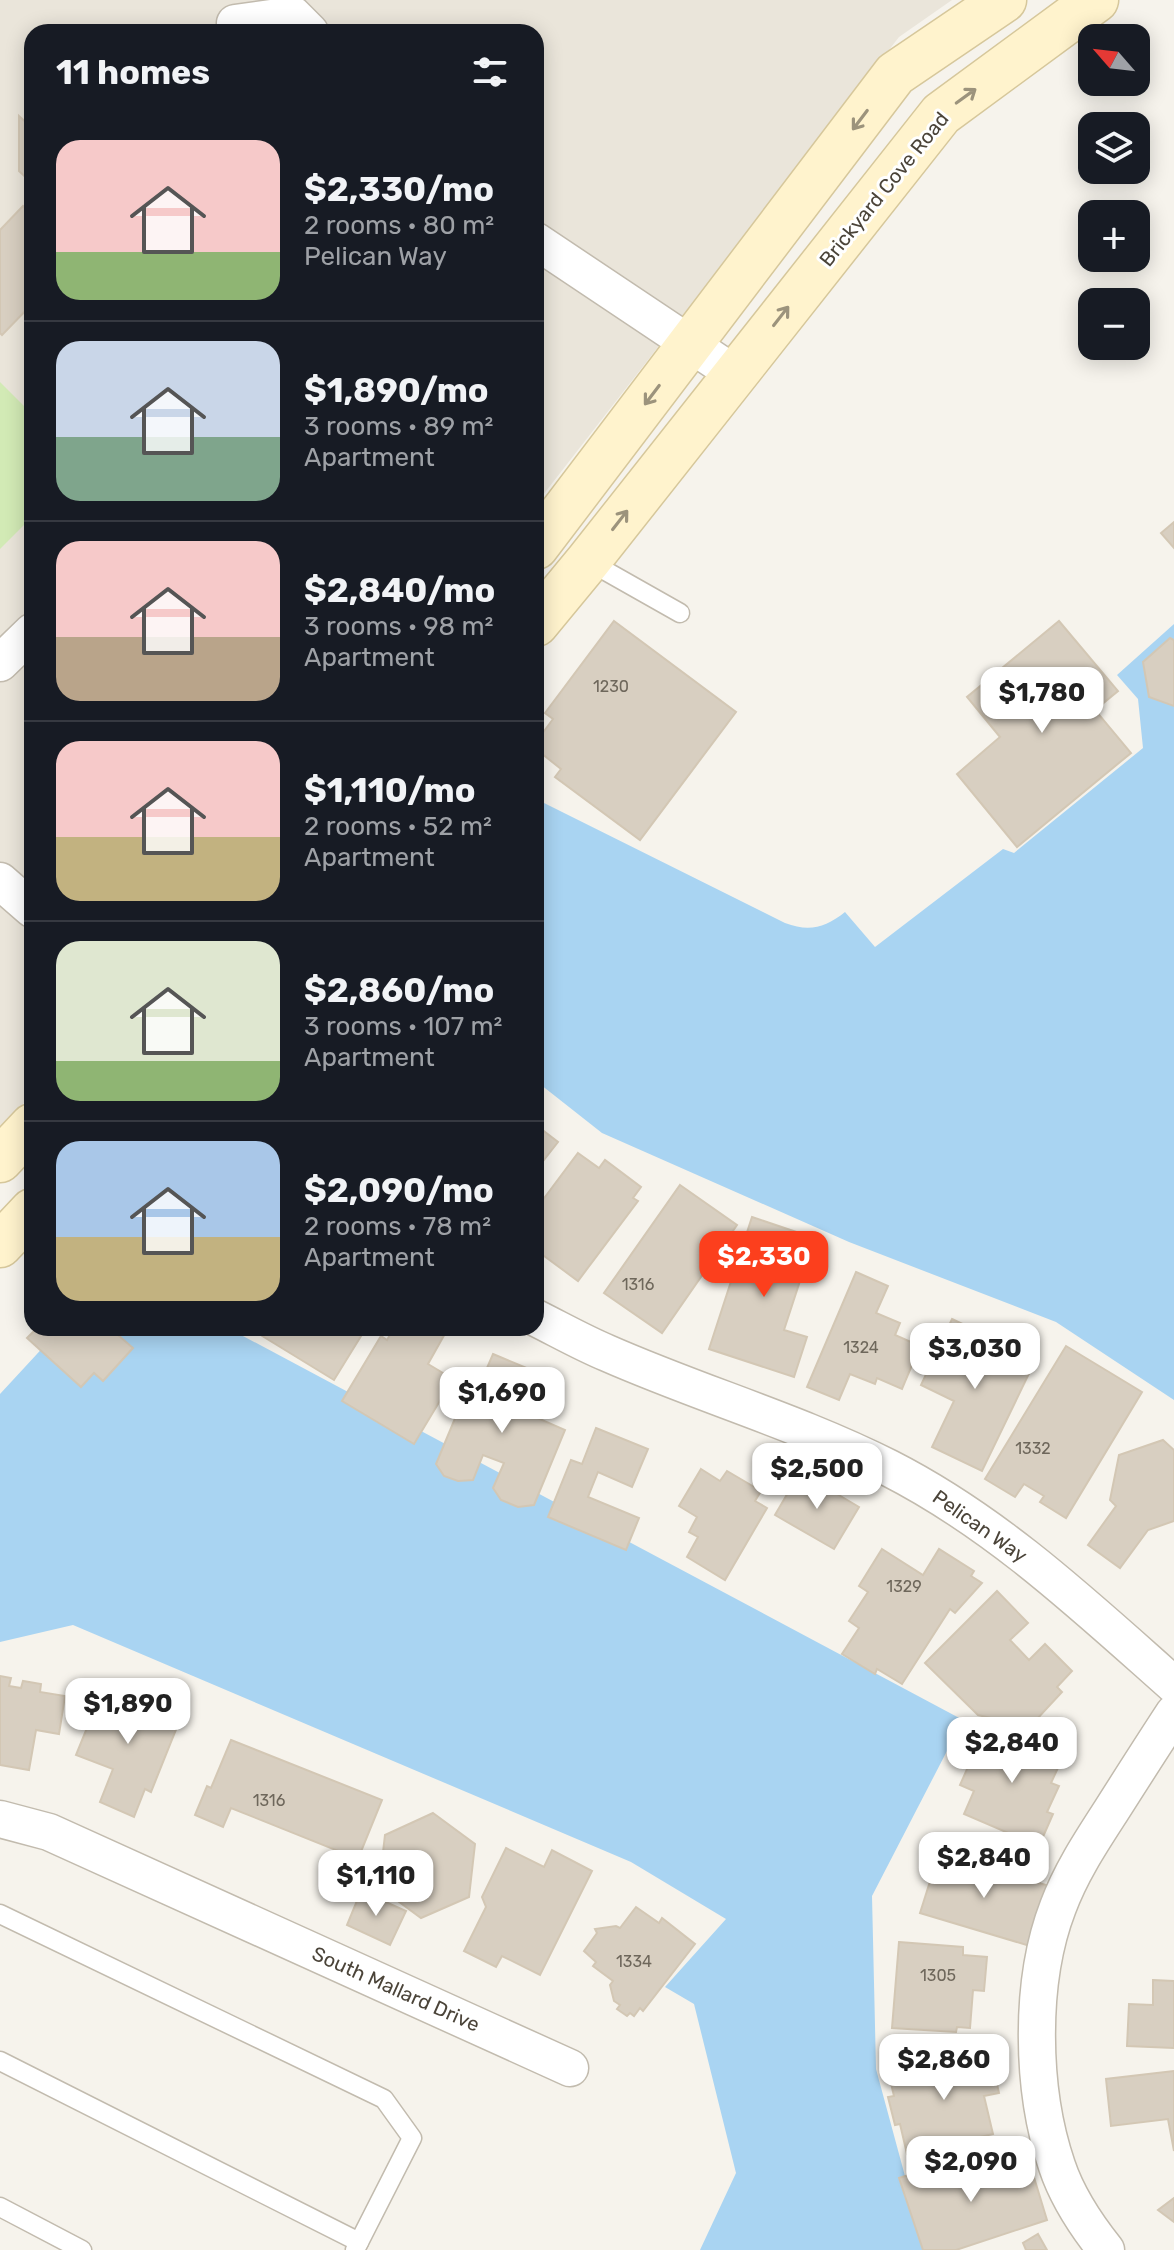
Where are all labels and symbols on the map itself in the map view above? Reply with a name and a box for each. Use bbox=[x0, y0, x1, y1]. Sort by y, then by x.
north arrow bbox=[1078, 24, 1150, 96]
one-way arrow bbox=[955, 88, 976, 105]
street label: Brickyard Cove Road bbox=[814, 107, 954, 271]
one-way arrow bbox=[851, 109, 868, 131]
one-way arrow bbox=[773, 306, 790, 327]
one-way arrow bbox=[644, 384, 661, 405]
one-way arrow bbox=[612, 510, 629, 531]
pin: $1,780 bbox=[977, 667, 1107, 735]
house number: 1230 bbox=[593, 677, 629, 696]
pin: $2,330 bbox=[699, 1231, 829, 1299]
house number: 1316 bbox=[622, 1275, 655, 1294]
pin: $3,030 bbox=[910, 1323, 1040, 1391]
house number: 1324 bbox=[843, 1338, 879, 1357]
pin: $1,690 bbox=[437, 1367, 567, 1435]
house number: 1332 bbox=[1015, 1439, 1051, 1458]
pin: $2,500 bbox=[752, 1443, 882, 1511]
street label: Pelican Way bbox=[928, 1485, 1032, 1567]
house number: 1329 bbox=[886, 1577, 922, 1596]
pin: $1,890 bbox=[63, 1678, 193, 1746]
pin: $2,840 bbox=[947, 1717, 1077, 1785]
house number: 1316 bbox=[253, 1791, 286, 1810]
pin: $2,840 bbox=[919, 1832, 1049, 1900]
pin: $1,110 bbox=[311, 1850, 441, 1918]
street label: South Mallard Drive bbox=[309, 1941, 483, 2037]
house number: 1334 bbox=[616, 1952, 652, 1971]
house number: 1305 bbox=[920, 1966, 956, 1985]
pin: $2,860 bbox=[879, 2034, 1009, 2102]
pin: $2,090 bbox=[906, 2136, 1036, 2204]

